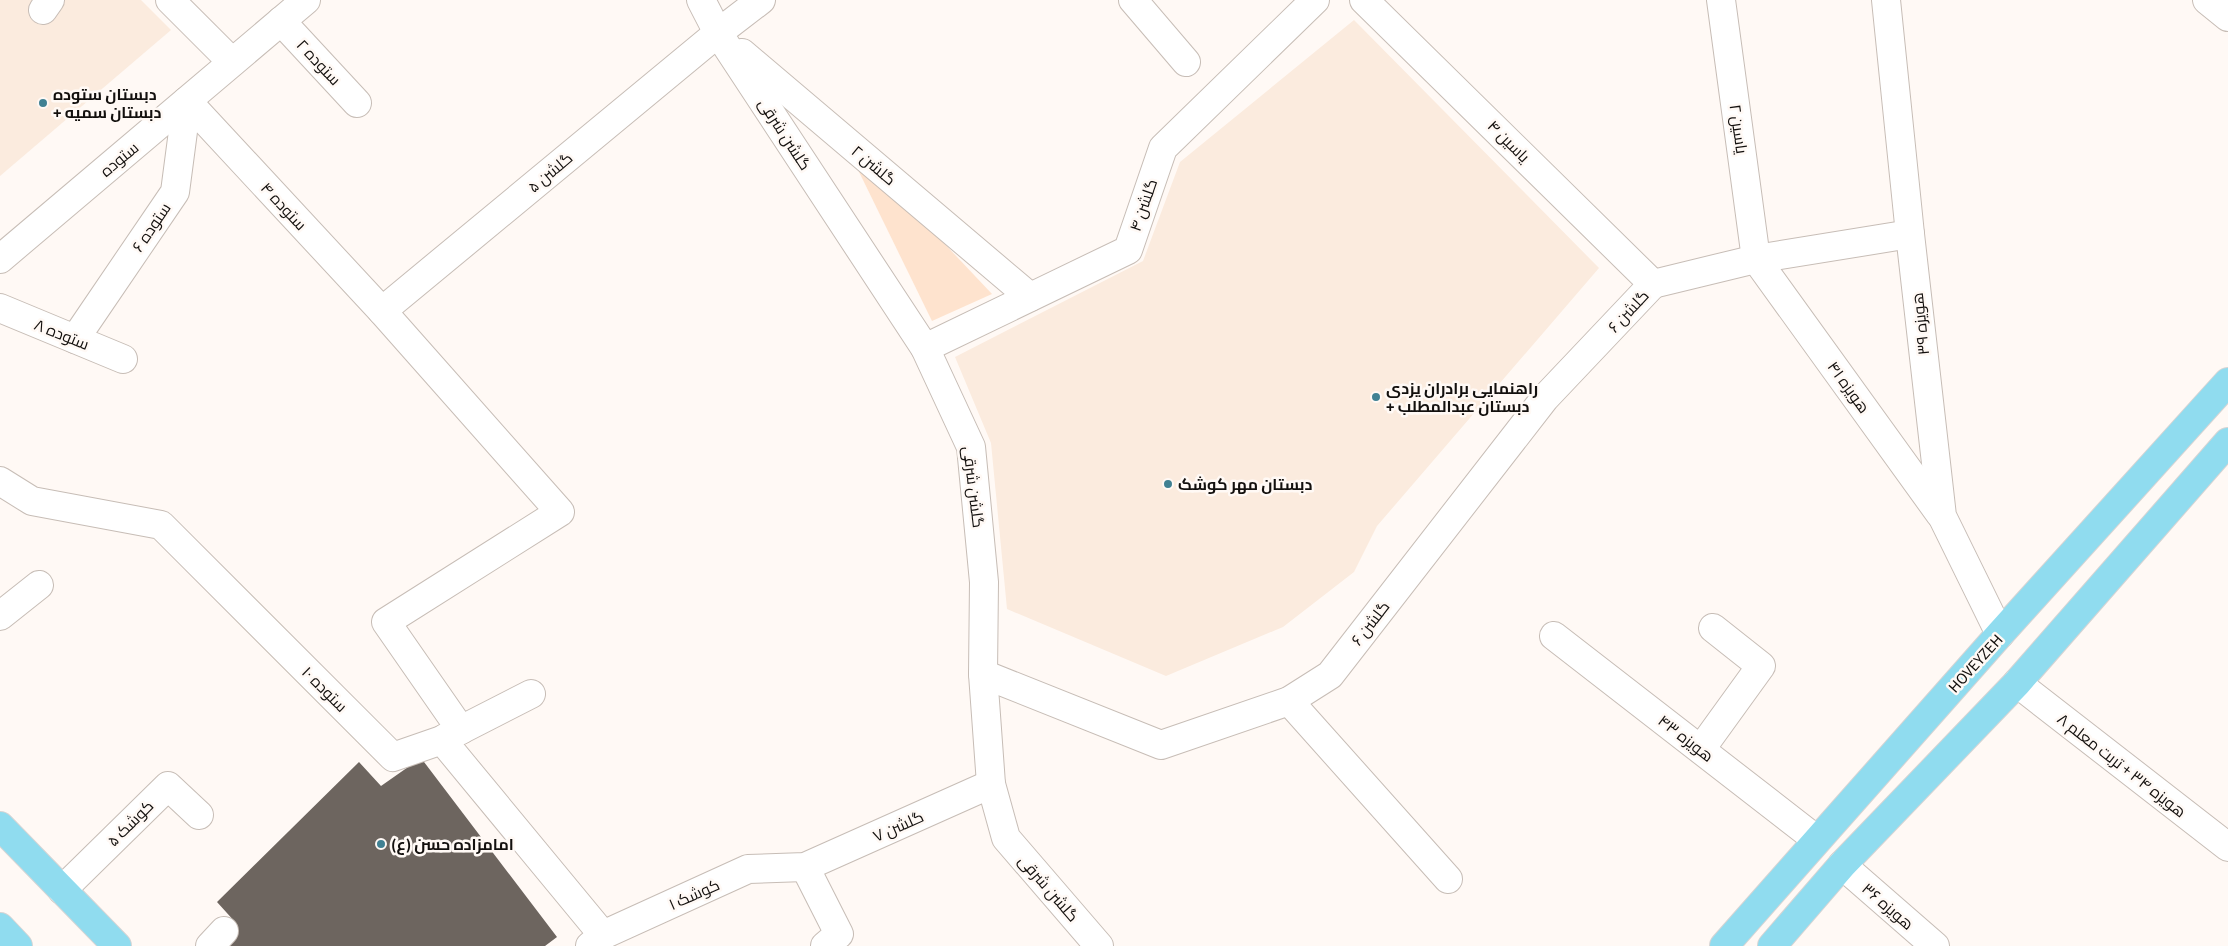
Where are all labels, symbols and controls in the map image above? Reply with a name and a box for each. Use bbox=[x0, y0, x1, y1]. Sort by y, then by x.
street label: ستوده ۲ bbox=[291, 35, 345, 91]
place label: دبستان ستوده + دبستان سمیه bbox=[53, 84, 161, 124]
street label: گلشن شرقی bbox=[753, 94, 816, 175]
marker: دبستان ستوده + دبستان سمیه bbox=[37, 97, 49, 109]
street label: یاسین ۲ bbox=[1724, 103, 1752, 156]
street label: یاسین ۴ bbox=[1482, 116, 1535, 168]
street label: ستوده bbox=[96, 137, 144, 182]
street label: گلشن ۲ bbox=[846, 141, 900, 191]
street label: گلشن ۵ bbox=[524, 148, 578, 198]
street label: گلشن ۴ bbox=[1125, 176, 1163, 235]
street label: ستوده ۴ bbox=[255, 178, 311, 235]
street label: ستوده ۶ bbox=[127, 199, 176, 257]
street label: گلشن ۶ bbox=[1603, 285, 1654, 338]
street label: هویزه ۳۹ bbox=[1907, 292, 1935, 356]
street label: ستوده ۸ bbox=[31, 314, 92, 356]
street label: هویزه ۴۱ bbox=[1822, 357, 1874, 418]
place label: راهنمایی برادران یزدی + دبستان عبدالمطلب bbox=[1386, 378, 1538, 418]
marker: راهنمایی برادران یزدی + دبستان عبدالمطلب bbox=[1370, 391, 1382, 403]
street label: گلشن شرقی bbox=[957, 445, 989, 529]
place label: دبستان مهر کوشک bbox=[1178, 474, 1313, 496]
marker: دبستان مهر کوشک bbox=[1162, 478, 1174, 490]
street label: گلشن ۶ bbox=[1346, 597, 1395, 651]
street label: HOVEYZEH bbox=[1943, 629, 2008, 698]
street label: ستوده ۱۰ bbox=[297, 662, 352, 717]
street label: هویزه ۳۴ + تربت معلم ۸ bbox=[2052, 708, 2190, 823]
street label: هویزه ۴۳ bbox=[1653, 710, 1718, 767]
street label: کوشک ۵ bbox=[103, 796, 159, 852]
street label: گلشن ۷ bbox=[869, 806, 927, 848]
place label: امامزاده حسن (ع) bbox=[391, 834, 514, 856]
marker: امامزاده حسن (ع) bbox=[375, 838, 387, 850]
street label: گلشن شرقی bbox=[1013, 850, 1083, 927]
street label: کوشک ۱ bbox=[665, 874, 723, 916]
street label: هویزه ۳۶ bbox=[1857, 878, 1918, 935]

